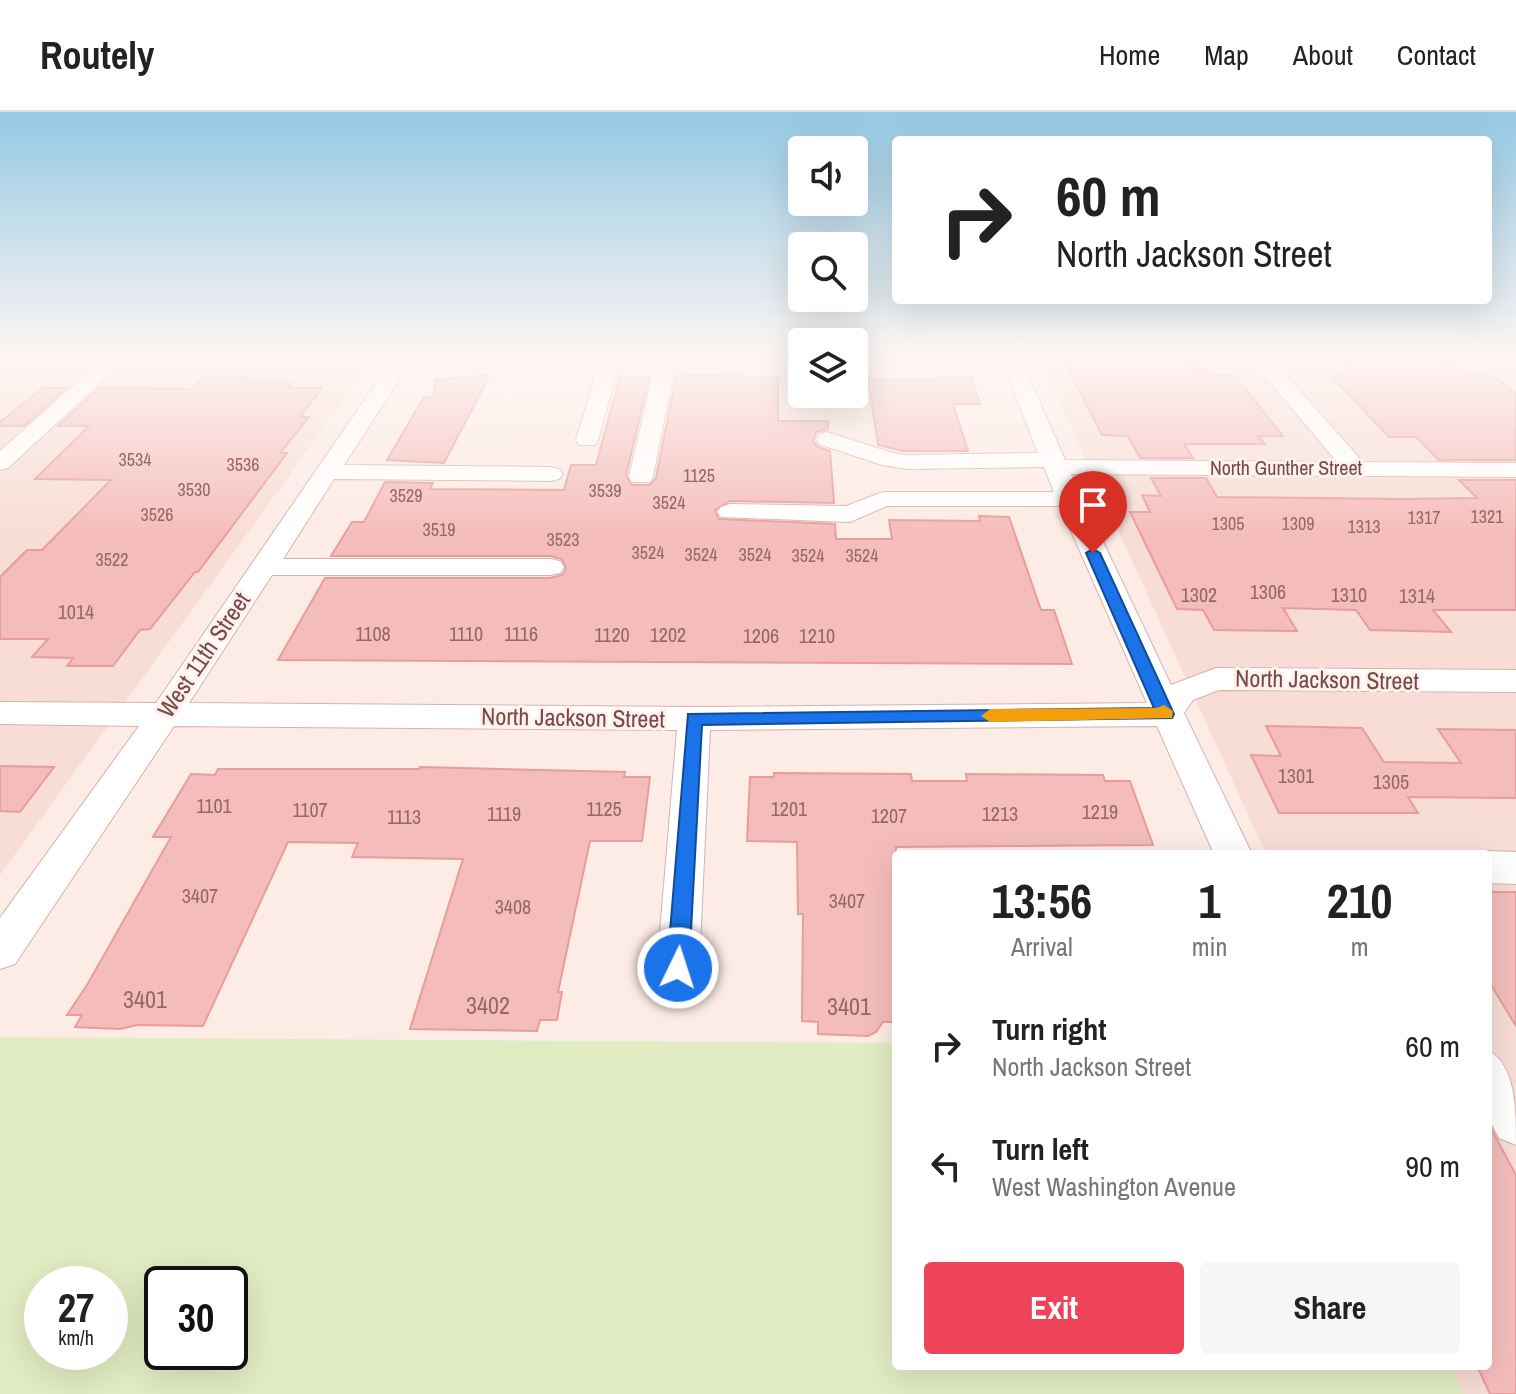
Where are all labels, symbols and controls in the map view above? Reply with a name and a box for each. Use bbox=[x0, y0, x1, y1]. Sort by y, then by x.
text: Routely bbox=[40, 30, 154, 81]
text: Home bbox=[1099, 36, 1160, 74]
text: Map bbox=[1204, 36, 1249, 74]
text: About bbox=[1293, 36, 1353, 74]
text: Contact bbox=[1397, 36, 1476, 74]
map controls bbox=[788, 136, 868, 408]
button: sound bbox=[788, 136, 868, 216]
text: 60 m bbox=[1056, 158, 1161, 233]
icon: right bbox=[924, 168, 1028, 272]
text: North Jackson Street bbox=[1056, 230, 1332, 278]
button: search bbox=[788, 232, 868, 312]
button: layers bbox=[788, 328, 868, 408]
house number: 3534 bbox=[119, 447, 151, 472]
house number: 3536 bbox=[227, 452, 259, 477]
street label: North Gunther Street bbox=[1210, 454, 1363, 481]
house number: 1125 bbox=[683, 463, 715, 488]
pin bbox=[1059, 471, 1127, 553]
house number: 3530 bbox=[178, 477, 210, 502]
house number: 3539 bbox=[589, 478, 621, 503]
house number: 3529 bbox=[390, 483, 422, 508]
icon: arrive bbox=[1071, 483, 1115, 527]
house number: 3524 bbox=[653, 490, 685, 515]
house number: 3526 bbox=[141, 502, 173, 527]
house number: 1321 bbox=[1471, 504, 1504, 529]
house number: 1317 bbox=[1408, 505, 1440, 530]
house number: 1305 bbox=[1212, 511, 1244, 536]
house number: 1309 bbox=[1282, 511, 1314, 536]
house number: 1313 bbox=[1348, 514, 1380, 539]
house number: 3519 bbox=[423, 517, 455, 542]
house number: 3523 bbox=[547, 527, 579, 552]
house number: 3524 bbox=[632, 540, 664, 565]
house number: 3524 bbox=[685, 542, 717, 567]
house number: 3524 bbox=[739, 542, 771, 567]
house number: 3524 bbox=[792, 543, 824, 568]
house number: 3524 bbox=[846, 543, 878, 568]
house number: 3522 bbox=[96, 547, 128, 572]
house number: 1306 bbox=[1250, 578, 1286, 605]
house number: 1302 bbox=[1181, 581, 1217, 608]
house number: 1310 bbox=[1331, 581, 1367, 608]
house number: 1314 bbox=[1399, 582, 1435, 609]
street label: West 11th Street bbox=[149, 585, 257, 723]
house number: 1014 bbox=[58, 598, 94, 625]
house number: 1108 bbox=[355, 620, 391, 647]
house number: 1110 bbox=[449, 620, 483, 647]
house number: 1116 bbox=[504, 620, 538, 647]
house number: 1120 bbox=[594, 621, 630, 648]
house number: 1202 bbox=[650, 621, 686, 648]
house number: 1206 bbox=[743, 622, 779, 649]
house number: 1210 bbox=[799, 622, 835, 649]
street label: North Jackson Street bbox=[1235, 661, 1420, 697]
street label: North Jackson Street bbox=[481, 699, 666, 735]
house number: 1301 bbox=[1278, 762, 1314, 789]
house number: 1305 bbox=[1373, 768, 1409, 795]
house number: 1101 bbox=[196, 792, 232, 819]
house number: 1125 bbox=[586, 795, 622, 822]
house number: 1201 bbox=[771, 795, 807, 822]
house number: 1107 bbox=[292, 796, 328, 823]
house number: 1219 bbox=[1082, 798, 1118, 825]
house number: 1119 bbox=[487, 800, 521, 827]
house number: 1213 bbox=[982, 800, 1018, 827]
house number: 1207 bbox=[871, 802, 907, 829]
house number: 1113 bbox=[387, 803, 421, 830]
text: 13:56 bbox=[992, 868, 1092, 933]
text: 1 bbox=[1199, 868, 1220, 933]
text: 210 bbox=[1327, 868, 1392, 933]
house number: 3407 bbox=[182, 882, 218, 909]
house number: 3407 bbox=[829, 887, 865, 914]
house number: 3408 bbox=[495, 893, 531, 920]
position arrow bbox=[636, 926, 720, 1010]
text: Arrival bbox=[1011, 929, 1073, 964]
text: min bbox=[1192, 929, 1227, 964]
text: m bbox=[1351, 929, 1369, 964]
house number: 3401 bbox=[123, 983, 167, 1015]
house number: 3402 bbox=[466, 989, 510, 1021]
house number: 3401 bbox=[827, 990, 871, 1022]
text: Turn right bbox=[992, 1009, 1106, 1049]
icon: right bbox=[924, 1024, 968, 1068]
text: 60 m bbox=[1405, 1026, 1460, 1066]
text: North Jackson Street bbox=[992, 1049, 1191, 1084]
text: Turn left bbox=[992, 1129, 1089, 1169]
icon: left bbox=[924, 1144, 968, 1188]
text: 90 m bbox=[1405, 1146, 1460, 1186]
text: West Washington Avenue bbox=[992, 1169, 1236, 1204]
button: Exit bbox=[924, 1262, 1184, 1354]
button: Share bbox=[1200, 1262, 1460, 1354]
speed limit sign: 30 bbox=[144, 1266, 248, 1370]
text: 27 bbox=[58, 1281, 94, 1334]
text: km/h bbox=[58, 1324, 94, 1351]

